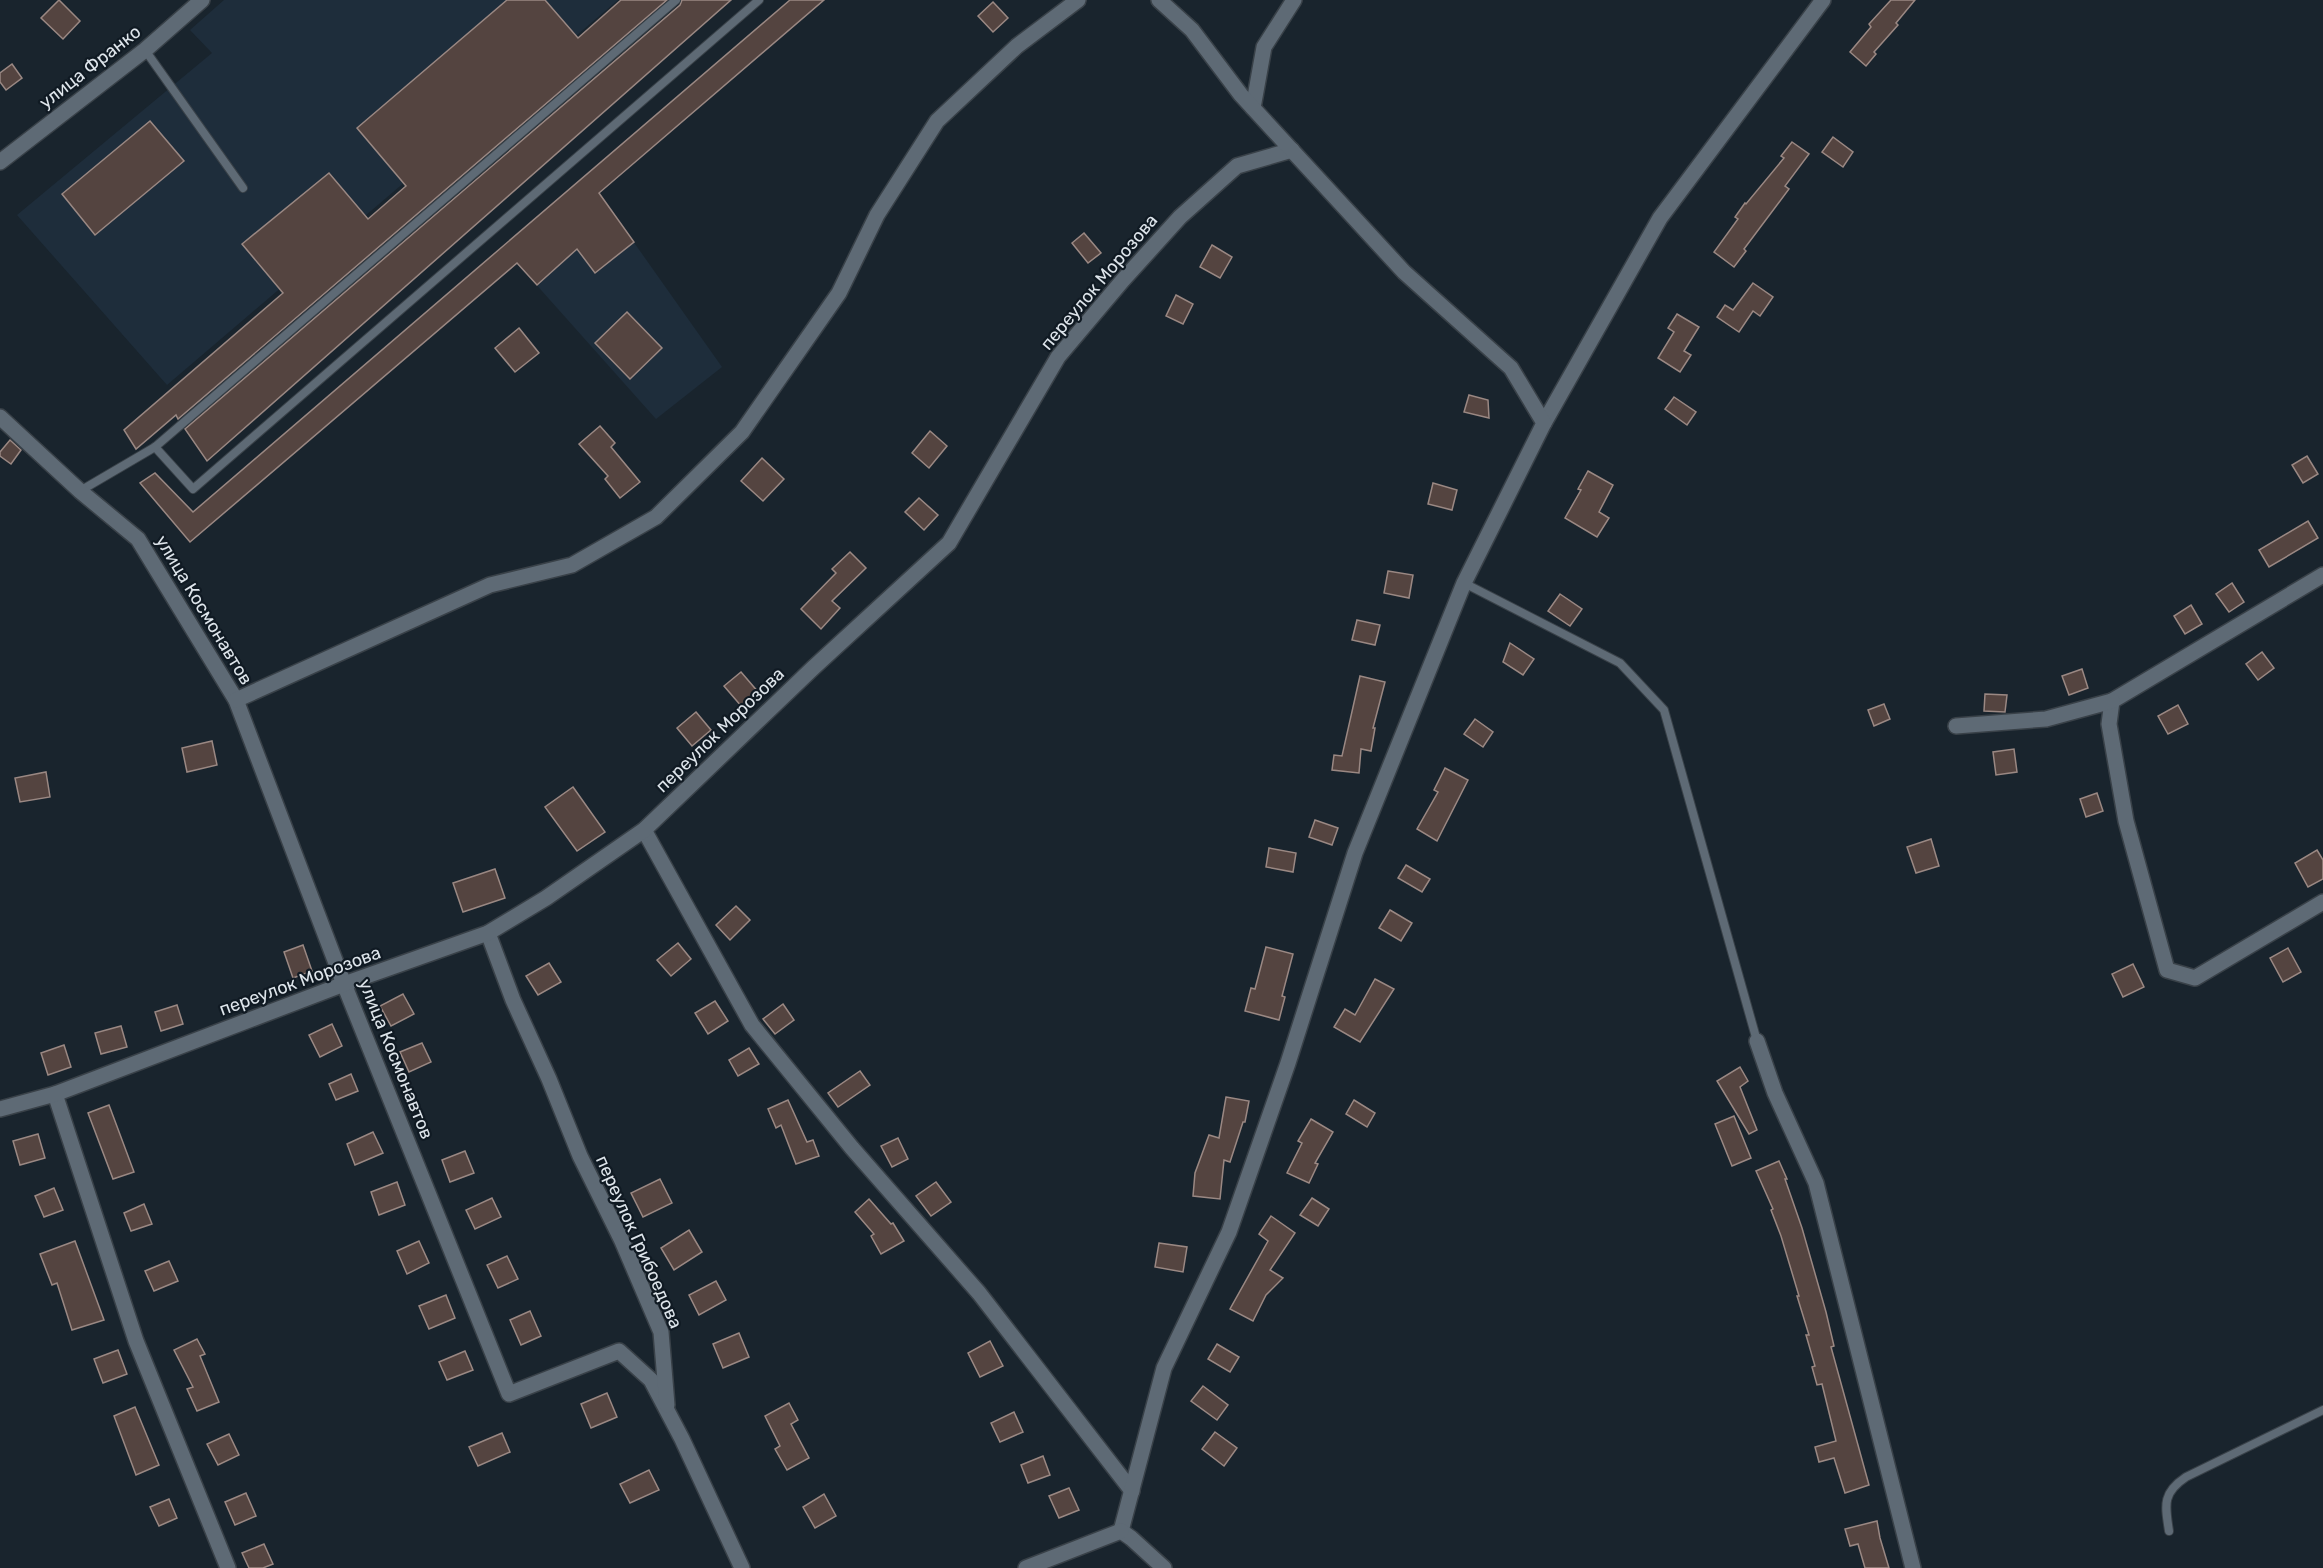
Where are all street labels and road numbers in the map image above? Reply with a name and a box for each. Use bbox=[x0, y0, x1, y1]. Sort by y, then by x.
street label: улица Франко bbox=[35, 21, 145, 113]
street label: переулок Морозова bbox=[1036, 210, 1162, 354]
street label: улица Космонавтов bbox=[151, 531, 257, 689]
street label: переулок Морозова bbox=[651, 663, 789, 797]
street label: переулок Морозова bbox=[216, 941, 384, 1021]
street label: улица Космонавтов bbox=[354, 976, 438, 1142]
street label: переулок Грибоедова bbox=[591, 1152, 687, 1332]

